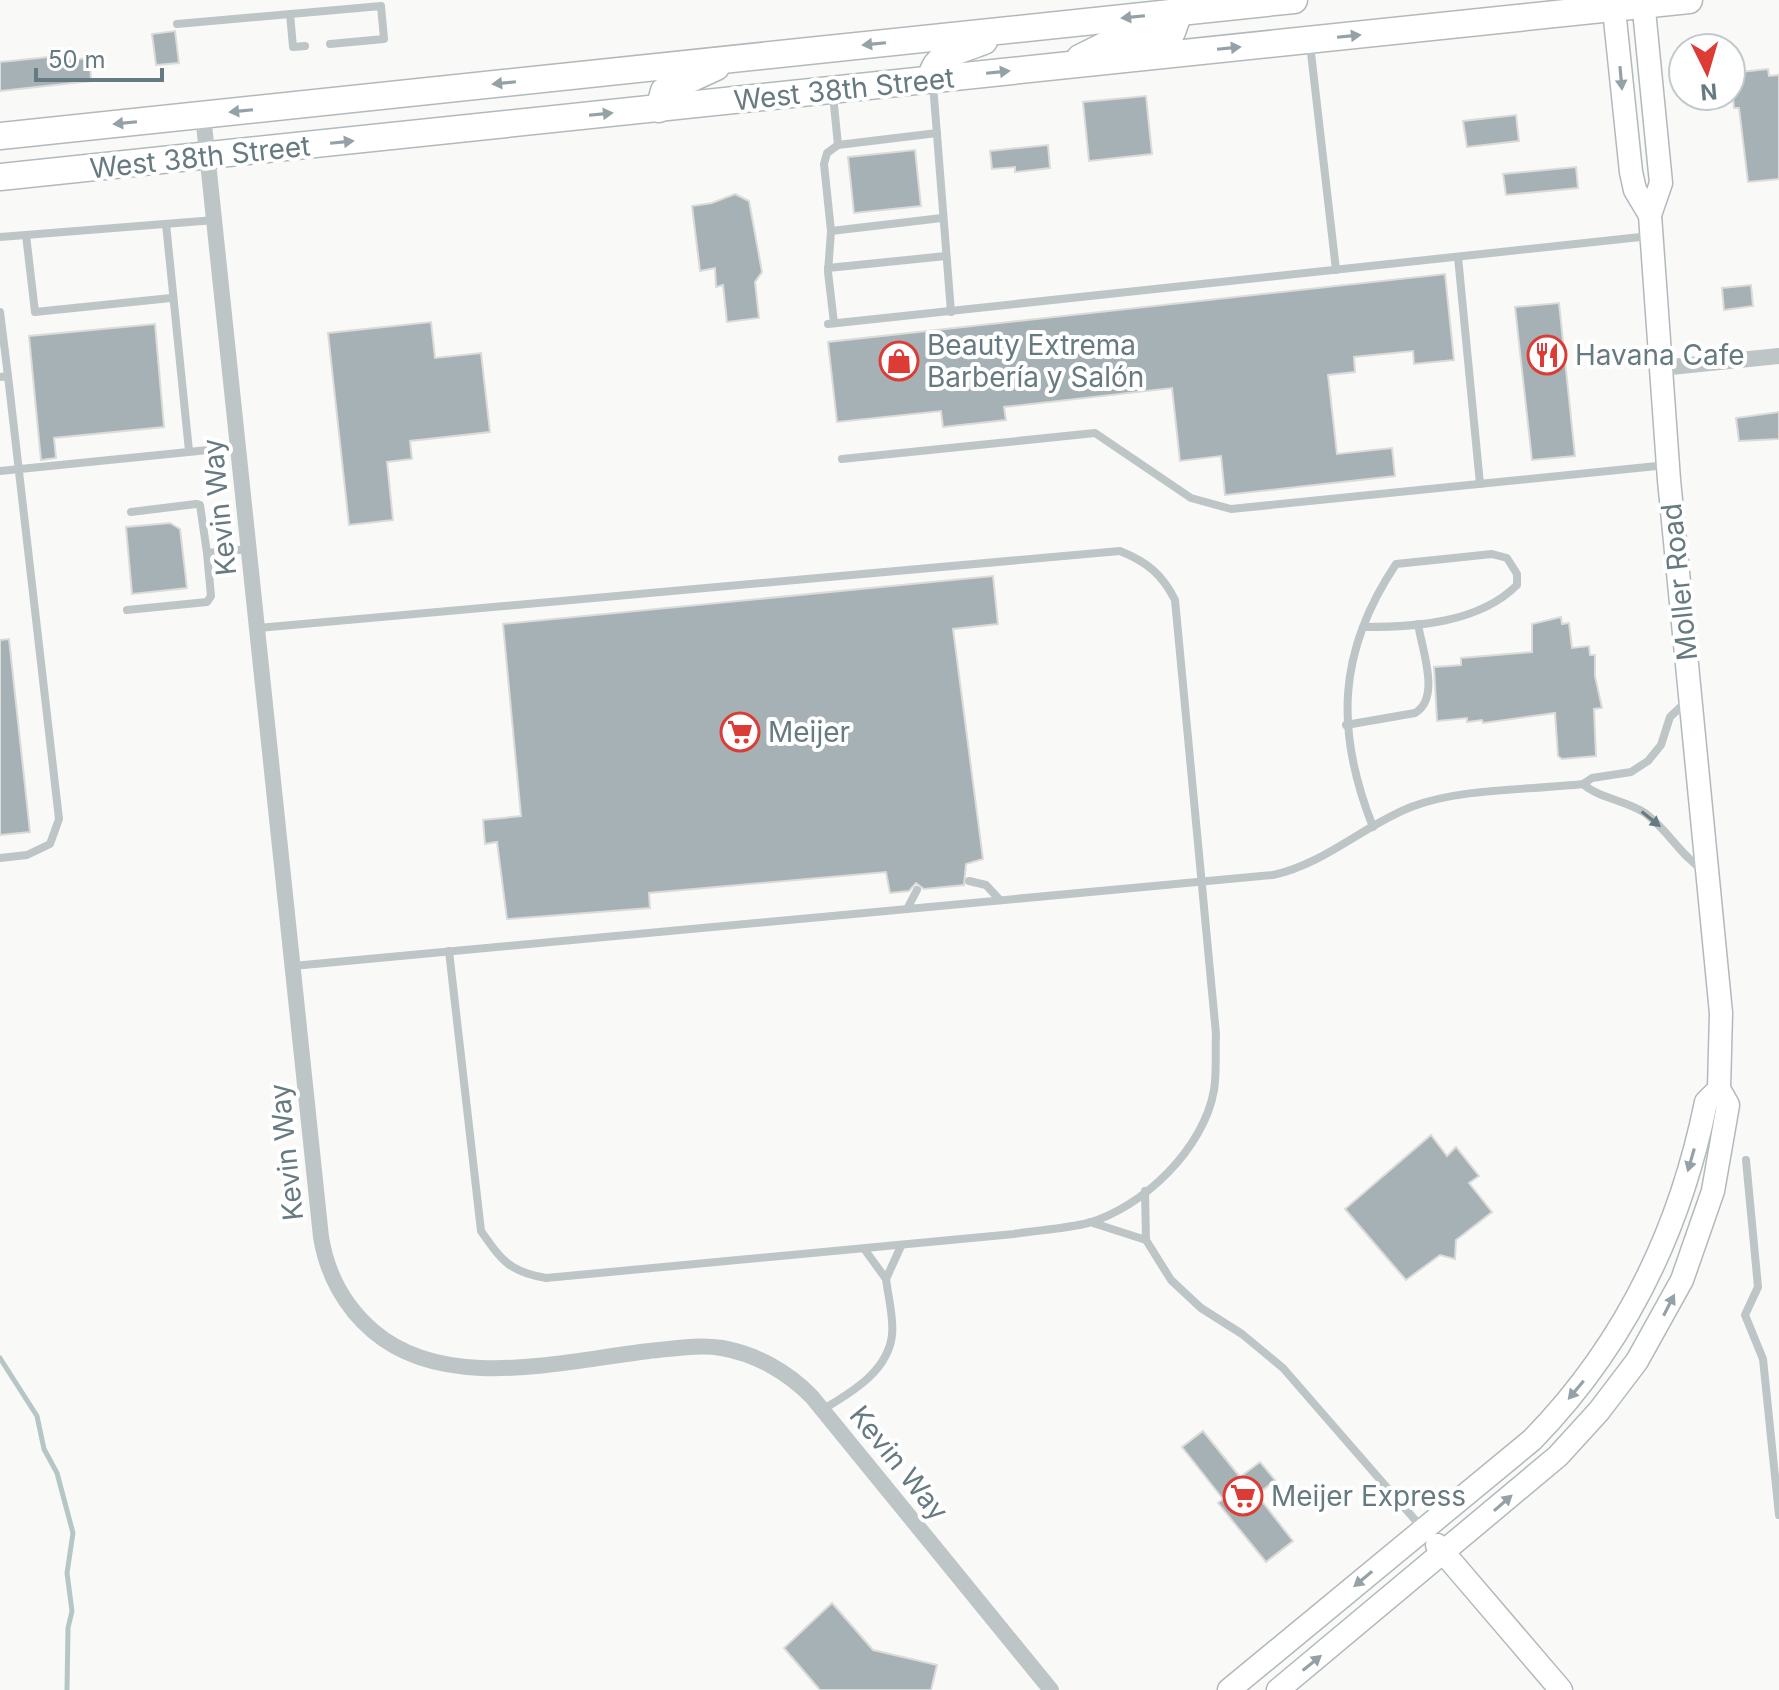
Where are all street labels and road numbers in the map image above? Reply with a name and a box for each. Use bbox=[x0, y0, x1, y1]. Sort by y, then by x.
street label: West 38th Street bbox=[732, 61, 956, 117]
street label: West 38th Street bbox=[88, 129, 312, 185]
street label: Kevin Way bbox=[195, 437, 243, 577]
street label: Moller Road bbox=[1654, 502, 1704, 662]
street label: Kevin Way bbox=[262, 1082, 310, 1222]
street label: Kevin Way bbox=[842, 1399, 956, 1527]

